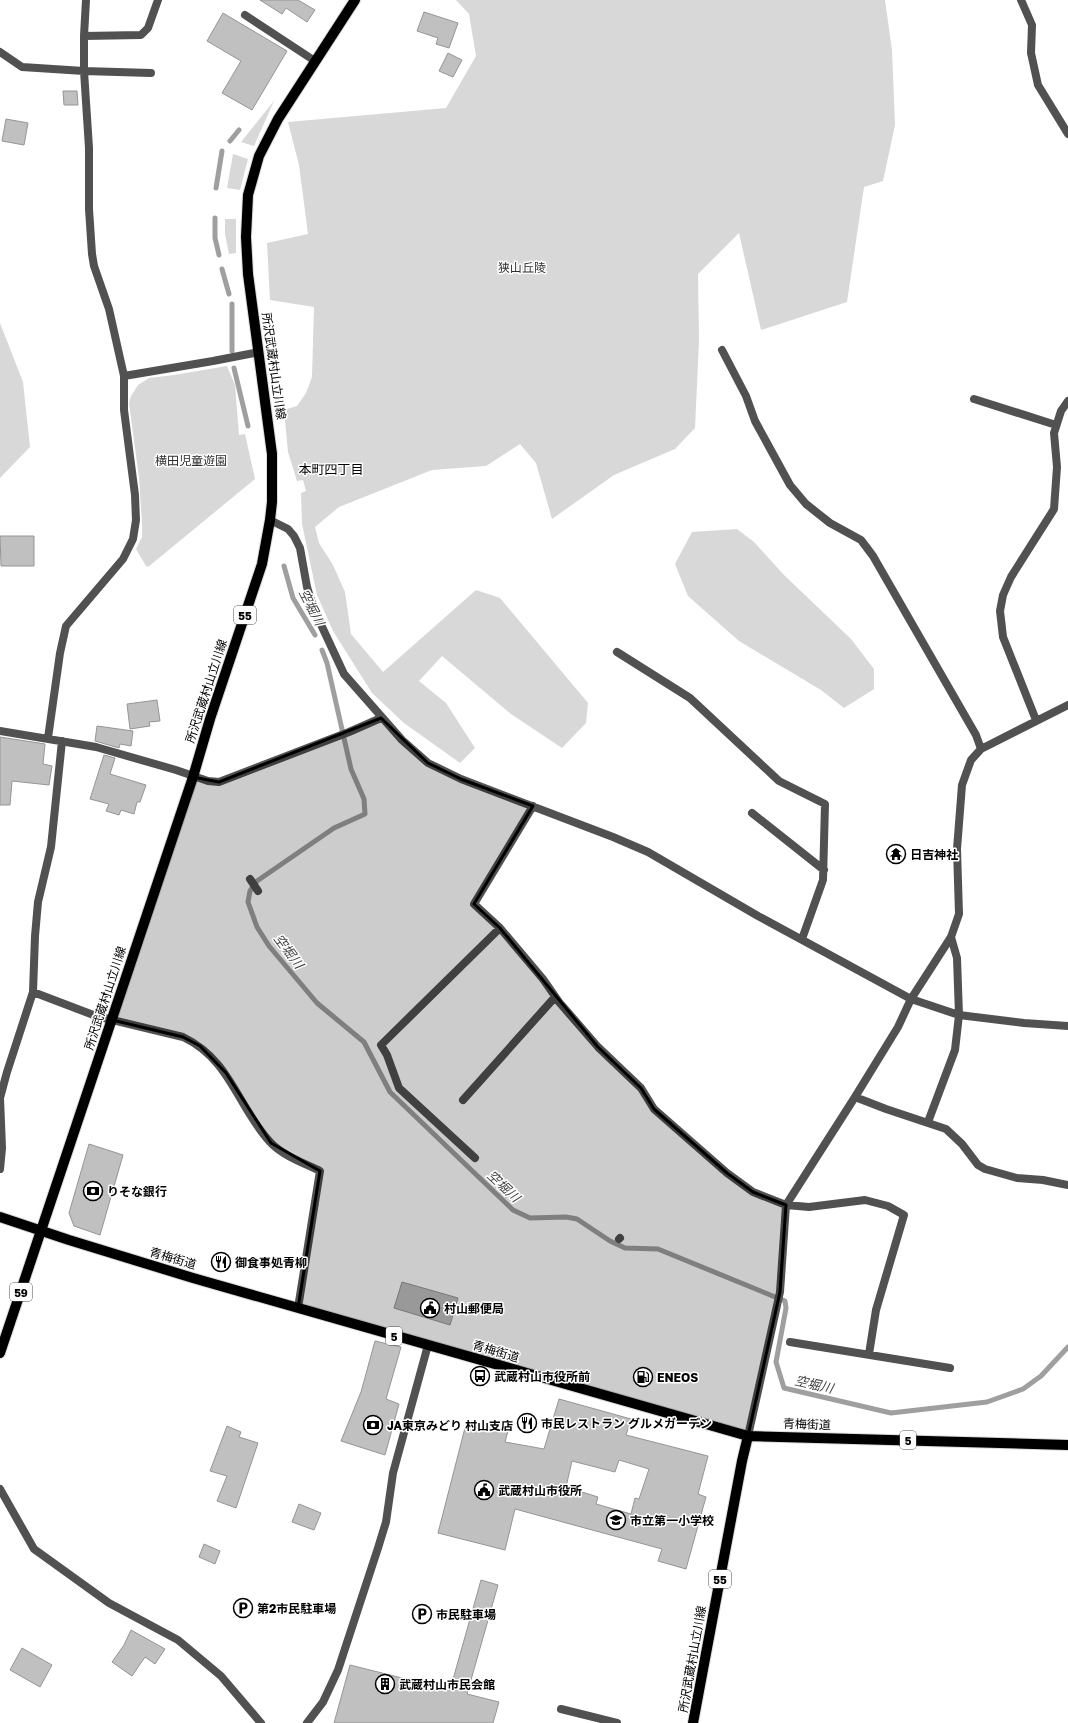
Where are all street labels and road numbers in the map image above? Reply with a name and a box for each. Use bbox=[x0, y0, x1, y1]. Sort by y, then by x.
street label: 所沢武蔵村山立川線 bbox=[259, 311, 289, 421]
road number: 55 bbox=[234, 606, 256, 624]
street label: 所沢武蔵村山立川線 bbox=[182, 637, 230, 745]
street label: 所沢武蔵村山立川線 bbox=[81, 944, 129, 1052]
street label: 青梅街道 bbox=[148, 1244, 198, 1272]
road number: 59 bbox=[10, 1283, 32, 1301]
road number: 5 bbox=[386, 1327, 402, 1345]
street label: 青梅街道 bbox=[471, 1337, 521, 1365]
street label: 青梅街道 bbox=[783, 1416, 831, 1432]
road number: 5 bbox=[900, 1431, 916, 1449]
road number: 55 bbox=[709, 1570, 731, 1588]
street label: 所沢武蔵村山立川線 bbox=[675, 1605, 709, 1713]

